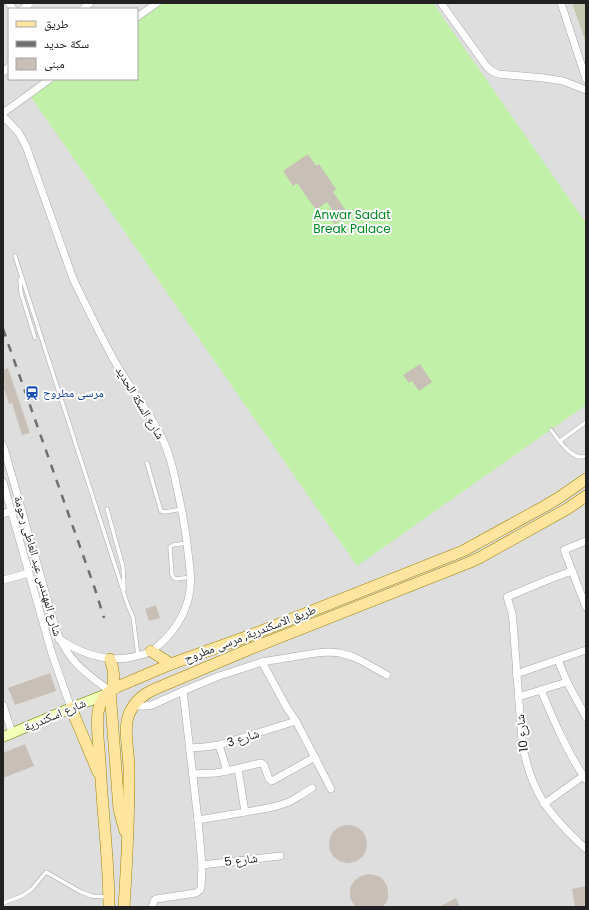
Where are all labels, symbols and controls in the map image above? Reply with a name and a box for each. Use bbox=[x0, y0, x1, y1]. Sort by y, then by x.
legend bbox=[8, 8, 138, 80]
text: طريق bbox=[44, 15, 69, 32]
text: سكة حديد bbox=[44, 35, 89, 52]
text: مبنى bbox=[44, 55, 65, 72]
park label: Anwar Sadat Break Palace bbox=[313, 206, 391, 237]
street label: شارع السكة الحديد bbox=[112, 363, 169, 443]
place label: مرسى مطروح bbox=[43, 384, 104, 401]
station icon: مرسى مطروح bbox=[24, 385, 40, 401]
street label: شارع المهندس عبد العاطى رحومة bbox=[10, 494, 67, 638]
street label: طريق الاسكندرية, مرسى مطروح bbox=[181, 600, 318, 667]
street label: شارع اسكندرية bbox=[21, 694, 88, 735]
street label: شارع 10 bbox=[511, 713, 532, 753]
street label: شارع 3 bbox=[224, 724, 261, 751]
street label: شارع 5 bbox=[223, 849, 259, 870]

